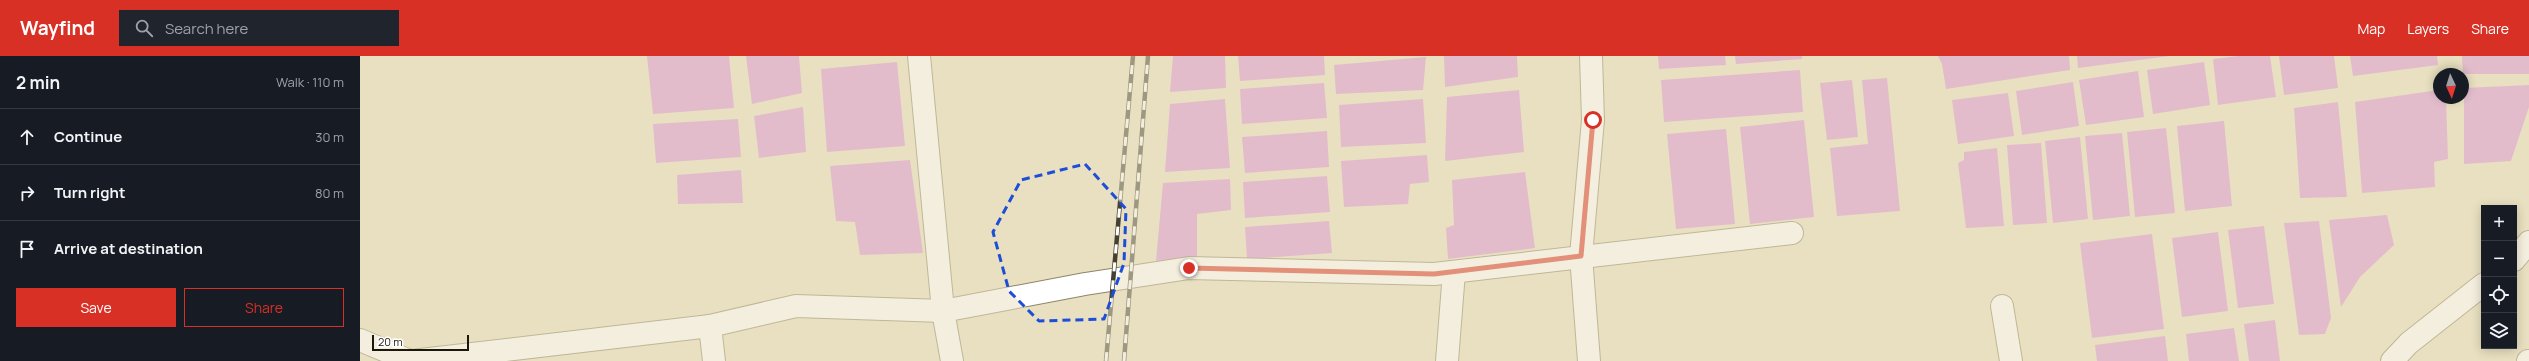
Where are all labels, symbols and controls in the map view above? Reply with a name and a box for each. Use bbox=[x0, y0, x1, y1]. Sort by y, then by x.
search box bbox=[119, 10, 399, 46]
text: Wayfind bbox=[20, 15, 95, 41]
icon: search bbox=[133, 17, 155, 39]
text: Search here bbox=[165, 18, 248, 39]
text: Map bbox=[2357, 19, 2385, 38]
text: Layers bbox=[2407, 19, 2449, 38]
text: Share bbox=[2471, 19, 2509, 38]
north arrow bbox=[2433, 68, 2469, 104]
text: 2 min bbox=[16, 71, 60, 94]
text: Walk · 110 m bbox=[276, 73, 344, 91]
route start bbox=[1584, 111, 1602, 129]
icon: ahead bbox=[16, 126, 38, 148]
text: Continue bbox=[54, 126, 122, 147]
text: 30 m bbox=[315, 128, 344, 146]
icon: right bbox=[16, 182, 38, 204]
text: Turn right bbox=[54, 182, 125, 203]
text: 80 m bbox=[315, 184, 344, 202]
map controls bbox=[2481, 205, 2517, 349]
button: + bbox=[2481, 205, 2517, 241]
icon: arrive bbox=[16, 238, 38, 260]
text: Arrive at destination bbox=[54, 238, 203, 259]
button: − bbox=[2481, 241, 2517, 277]
route end bbox=[1180, 259, 1198, 277]
button: locate bbox=[2481, 277, 2517, 313]
button: Save bbox=[16, 288, 176, 327]
button: Share bbox=[184, 288, 344, 327]
button: layers bbox=[2481, 313, 2517, 349]
scale bar bbox=[372, 333, 469, 352]
text: 20 m bbox=[378, 334, 403, 349]

